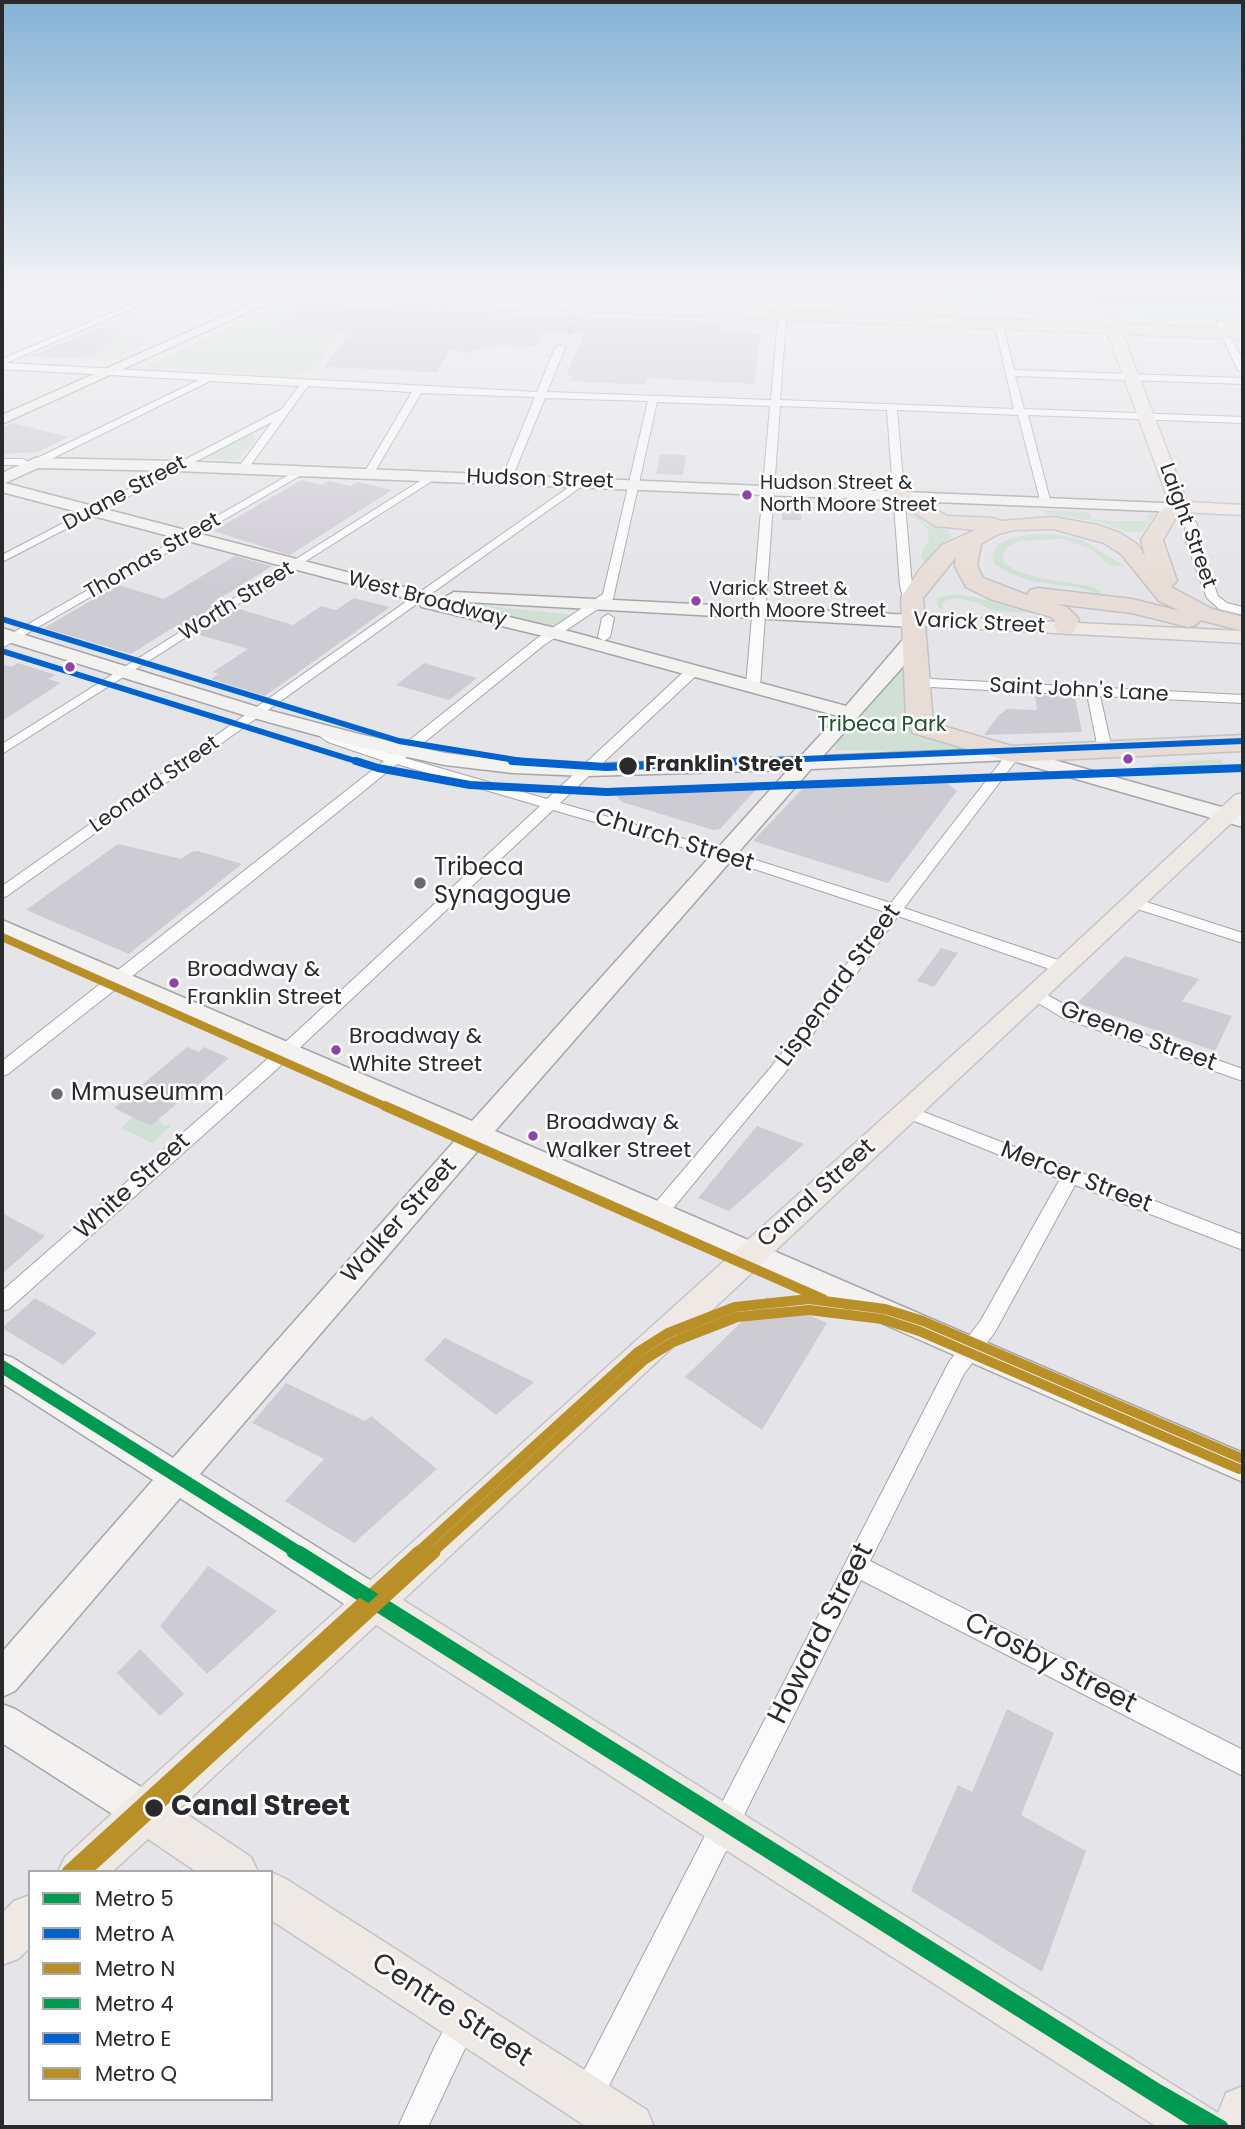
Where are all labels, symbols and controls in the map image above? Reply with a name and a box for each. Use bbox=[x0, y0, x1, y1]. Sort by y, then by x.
street label: Duane Street bbox=[59, 451, 191, 537]
street label: Laight Street bbox=[1153, 460, 1221, 592]
street label: Hudson Street bbox=[466, 465, 614, 495]
place label: Hudson Street & North Moore Street bbox=[760, 473, 937, 517]
marker: Hudson Street & North Moore Street bbox=[740, 488, 754, 502]
street label: Thomas Street bbox=[81, 508, 225, 606]
street label: Worth Street bbox=[175, 557, 299, 647]
street label: West Broadway bbox=[345, 567, 509, 633]
place label: Varick Street & North Moore Street bbox=[709, 579, 886, 623]
marker: Varick Street & North Moore Street bbox=[689, 594, 703, 608]
street label: Varick Street bbox=[912, 608, 1046, 640]
unlabelled marker bbox=[63, 660, 77, 674]
street label: Saint John's Lane bbox=[989, 674, 1169, 708]
park label: Tribeca Park bbox=[817, 713, 947, 739]
street label: Leonard Street bbox=[85, 731, 225, 839]
unlabelled marker bbox=[1121, 752, 1135, 766]
place label: Franklin Street bbox=[645, 753, 803, 779]
marker: Franklin Street bbox=[617, 755, 639, 777]
street label: Church Street bbox=[591, 803, 757, 879]
place label: Tribeca Synagogue bbox=[434, 855, 571, 911]
marker: Tribeca Synagogue bbox=[412, 875, 428, 891]
street label: Lispenard Street bbox=[771, 899, 907, 1073]
place label: Broadway & Franklin Street bbox=[187, 957, 342, 1009]
marker: Broadway & Franklin Street bbox=[167, 976, 181, 990]
street label: Greene Street bbox=[1056, 995, 1220, 1079]
place label: Broadway & White Street bbox=[349, 1024, 482, 1076]
marker: Broadway & White Street bbox=[329, 1043, 343, 1057]
place label: Mmuseumm bbox=[71, 1080, 224, 1108]
marker: Mmuseumm bbox=[49, 1086, 65, 1102]
place label: Broadway & Walker Street bbox=[546, 1110, 691, 1162]
street label: White Street bbox=[69, 1128, 197, 1246]
marker: Broadway & Walker Street bbox=[526, 1129, 540, 1143]
street label: Canal Street bbox=[752, 1133, 882, 1255]
street label: Mercer Street bbox=[996, 1136, 1156, 1220]
street label: Walker Street bbox=[336, 1152, 464, 1290]
street label: Howard Street bbox=[762, 1538, 882, 1730]
street label: Crosby Street bbox=[958, 1606, 1142, 1722]
place label: Canal Street bbox=[171, 1791, 350, 1825]
marker: Canal Street bbox=[143, 1797, 165, 1819]
legend bbox=[28, 1870, 273, 2101]
text: Metro 5 bbox=[95, 1884, 174, 1913]
text: Metro A bbox=[95, 1919, 175, 1948]
street label: Centre Street bbox=[365, 1947, 537, 2075]
text: Metro N bbox=[95, 1954, 175, 1983]
text: Metro 4 bbox=[95, 1989, 174, 2018]
text: Metro E bbox=[95, 2024, 171, 2053]
text: Metro Q bbox=[95, 2059, 177, 2088]

